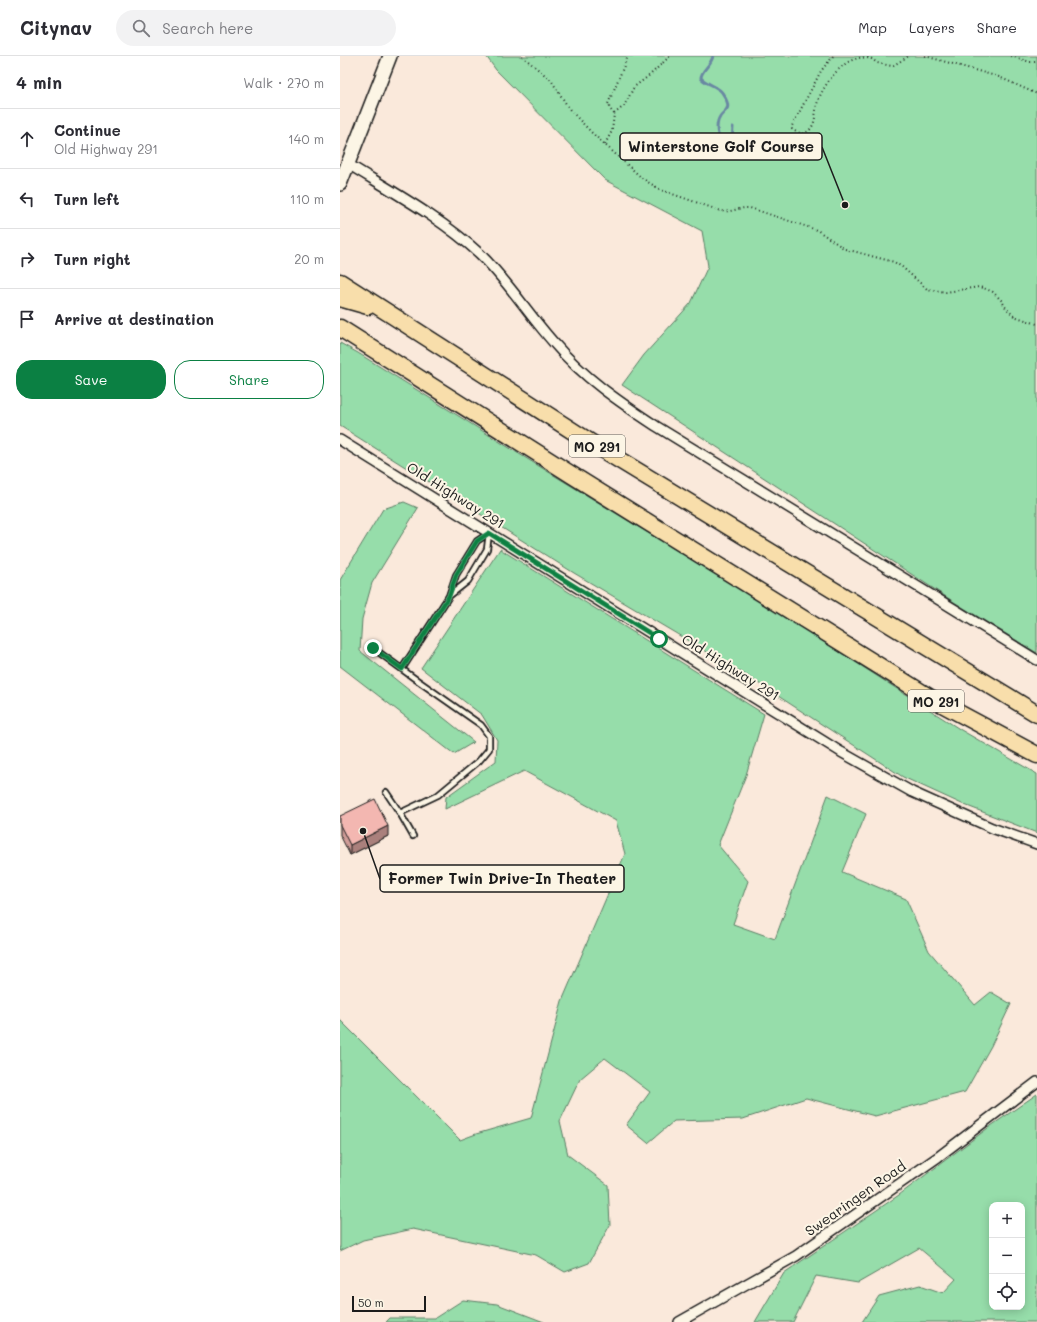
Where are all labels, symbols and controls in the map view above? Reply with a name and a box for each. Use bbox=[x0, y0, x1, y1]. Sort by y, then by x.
search box bbox=[116, 10, 396, 46]
text: Citynav bbox=[20, 15, 92, 40]
icon: search bbox=[130, 17, 152, 39]
text: Search here bbox=[162, 18, 253, 38]
text: Map bbox=[858, 18, 887, 37]
text: Layers bbox=[909, 18, 955, 37]
text: Share bbox=[977, 18, 1017, 37]
text: 4 min bbox=[16, 71, 62, 93]
text: Walk · 270 m bbox=[243, 74, 324, 91]
text: Continue bbox=[54, 120, 121, 140]
icon: ahead bbox=[16, 128, 38, 150]
text: 140 m bbox=[288, 130, 324, 147]
callout: Winterstone Golf Course bbox=[620, 133, 822, 160]
text: Winterstone Golf Course bbox=[628, 136, 814, 156]
text: Old Highway 291 bbox=[54, 140, 158, 157]
icon: left bbox=[16, 188, 38, 210]
text: Turn left bbox=[54, 189, 119, 209]
text: 110 m bbox=[290, 190, 324, 207]
icon: right bbox=[16, 248, 38, 270]
text: Turn right bbox=[54, 249, 131, 269]
text: 20 m bbox=[294, 250, 324, 267]
icon: arrive bbox=[16, 308, 38, 330]
text: Arrive at destination bbox=[54, 309, 214, 329]
button: Save bbox=[16, 360, 166, 399]
button: Share bbox=[174, 360, 324, 399]
road number: MO 291 bbox=[569, 435, 625, 457]
street label: Old Highway 291 bbox=[403, 457, 509, 533]
street label: Old Highway 291 bbox=[678, 629, 784, 705]
route start bbox=[650, 630, 668, 648]
route end bbox=[364, 639, 382, 657]
road number: MO 291 bbox=[908, 690, 964, 712]
callout: Former Twin Drive-In Theater bbox=[380, 865, 624, 892]
text: Former Twin Drive-In Theater bbox=[388, 868, 616, 888]
street label: Swearingen Road bbox=[801, 1156, 909, 1240]
map controls bbox=[989, 1202, 1025, 1310]
button: + bbox=[989, 1202, 1025, 1238]
button: − bbox=[989, 1238, 1025, 1274]
button: locate bbox=[989, 1274, 1025, 1310]
scale bar bbox=[352, 1294, 426, 1313]
text: 50 m bbox=[358, 1295, 384, 1310]

